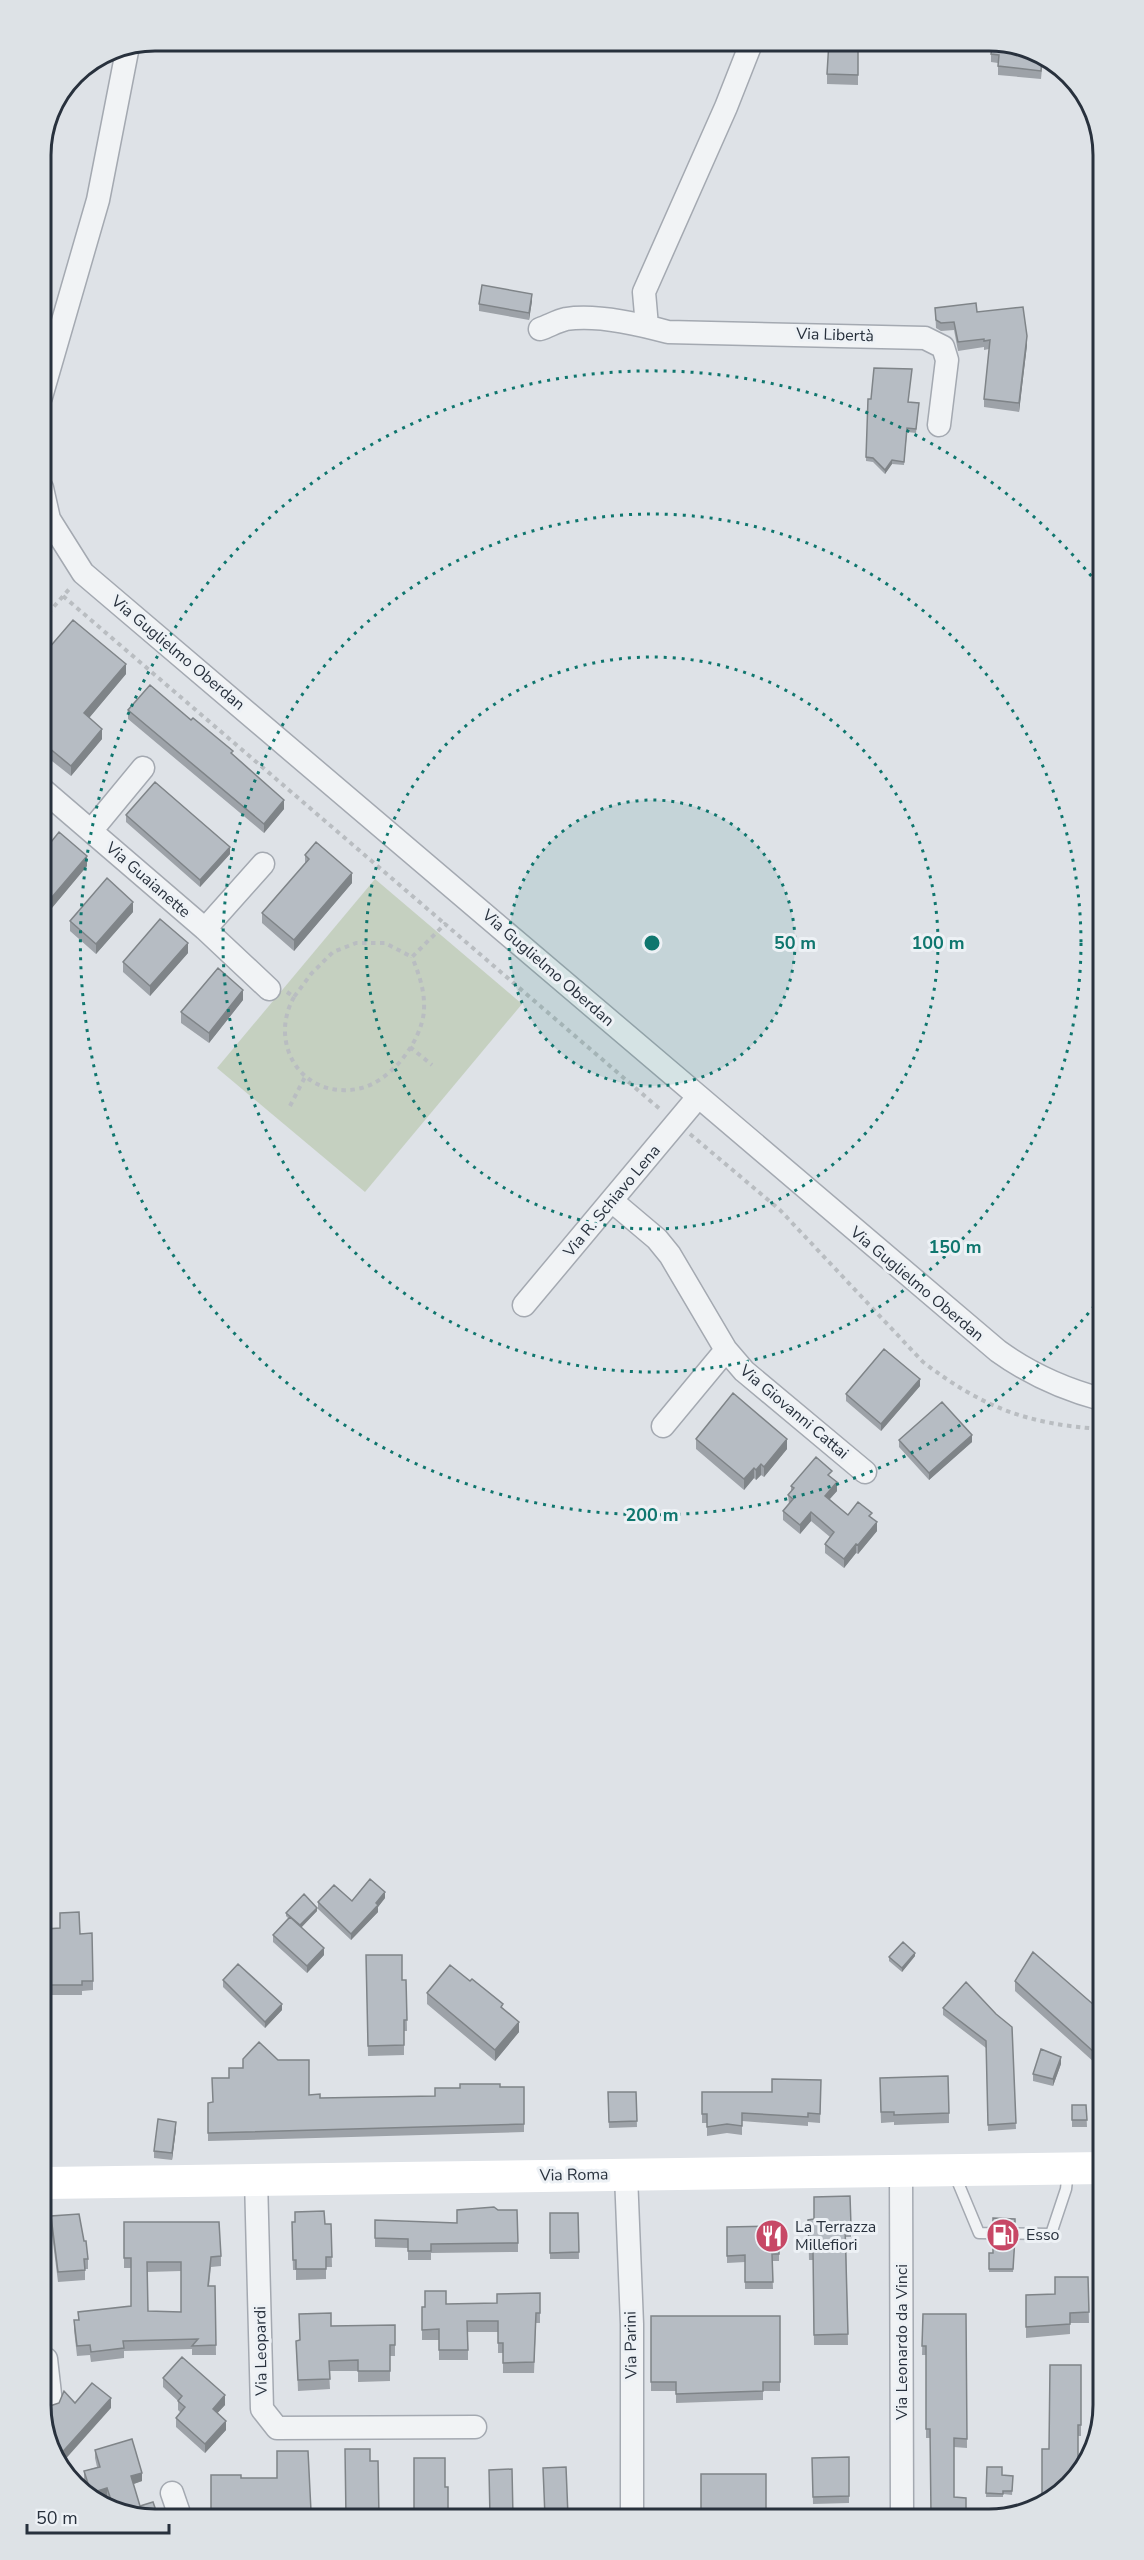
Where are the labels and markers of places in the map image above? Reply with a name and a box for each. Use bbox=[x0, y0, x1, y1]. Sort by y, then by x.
centre of rings bbox=[642, 933, 662, 953]
place label: La Terrazza Millefiori bbox=[795, 2216, 876, 2256]
fuel station icon: Esso bbox=[985, 2217, 1021, 2253]
restaurant icon: La Terrazza Millefiori bbox=[754, 2218, 790, 2254]
place label: Esso bbox=[1026, 2224, 1060, 2246]

